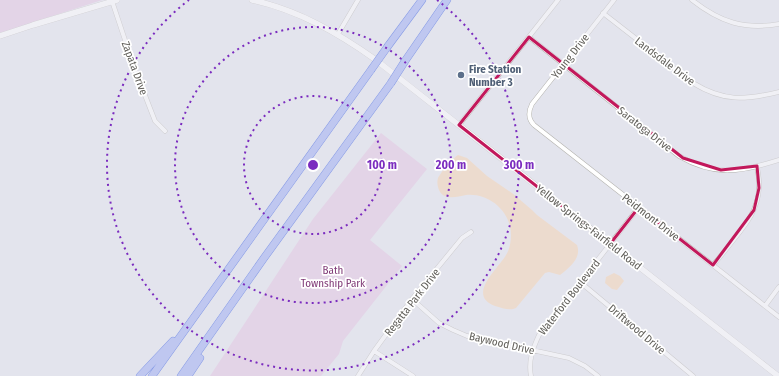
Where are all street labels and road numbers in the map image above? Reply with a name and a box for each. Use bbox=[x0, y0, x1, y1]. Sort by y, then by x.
street label: Young Drive bbox=[549, 31, 592, 81]
street label: Landsdale Drive bbox=[632, 35, 697, 88]
street label: Zapata Drive bbox=[119, 39, 150, 97]
street label: Saratoga Drive bbox=[615, 104, 674, 155]
street label: Yellow Springs-Fairfield Road bbox=[533, 182, 644, 273]
street label: Peidmont Drive bbox=[619, 191, 682, 244]
street label: Waterford Boulevard bbox=[536, 257, 603, 338]
street label: Regatta Park Drive bbox=[382, 266, 443, 339]
street label: Driftwood Drive bbox=[605, 302, 668, 357]
street label: Baywood Drive bbox=[468, 330, 536, 357]

